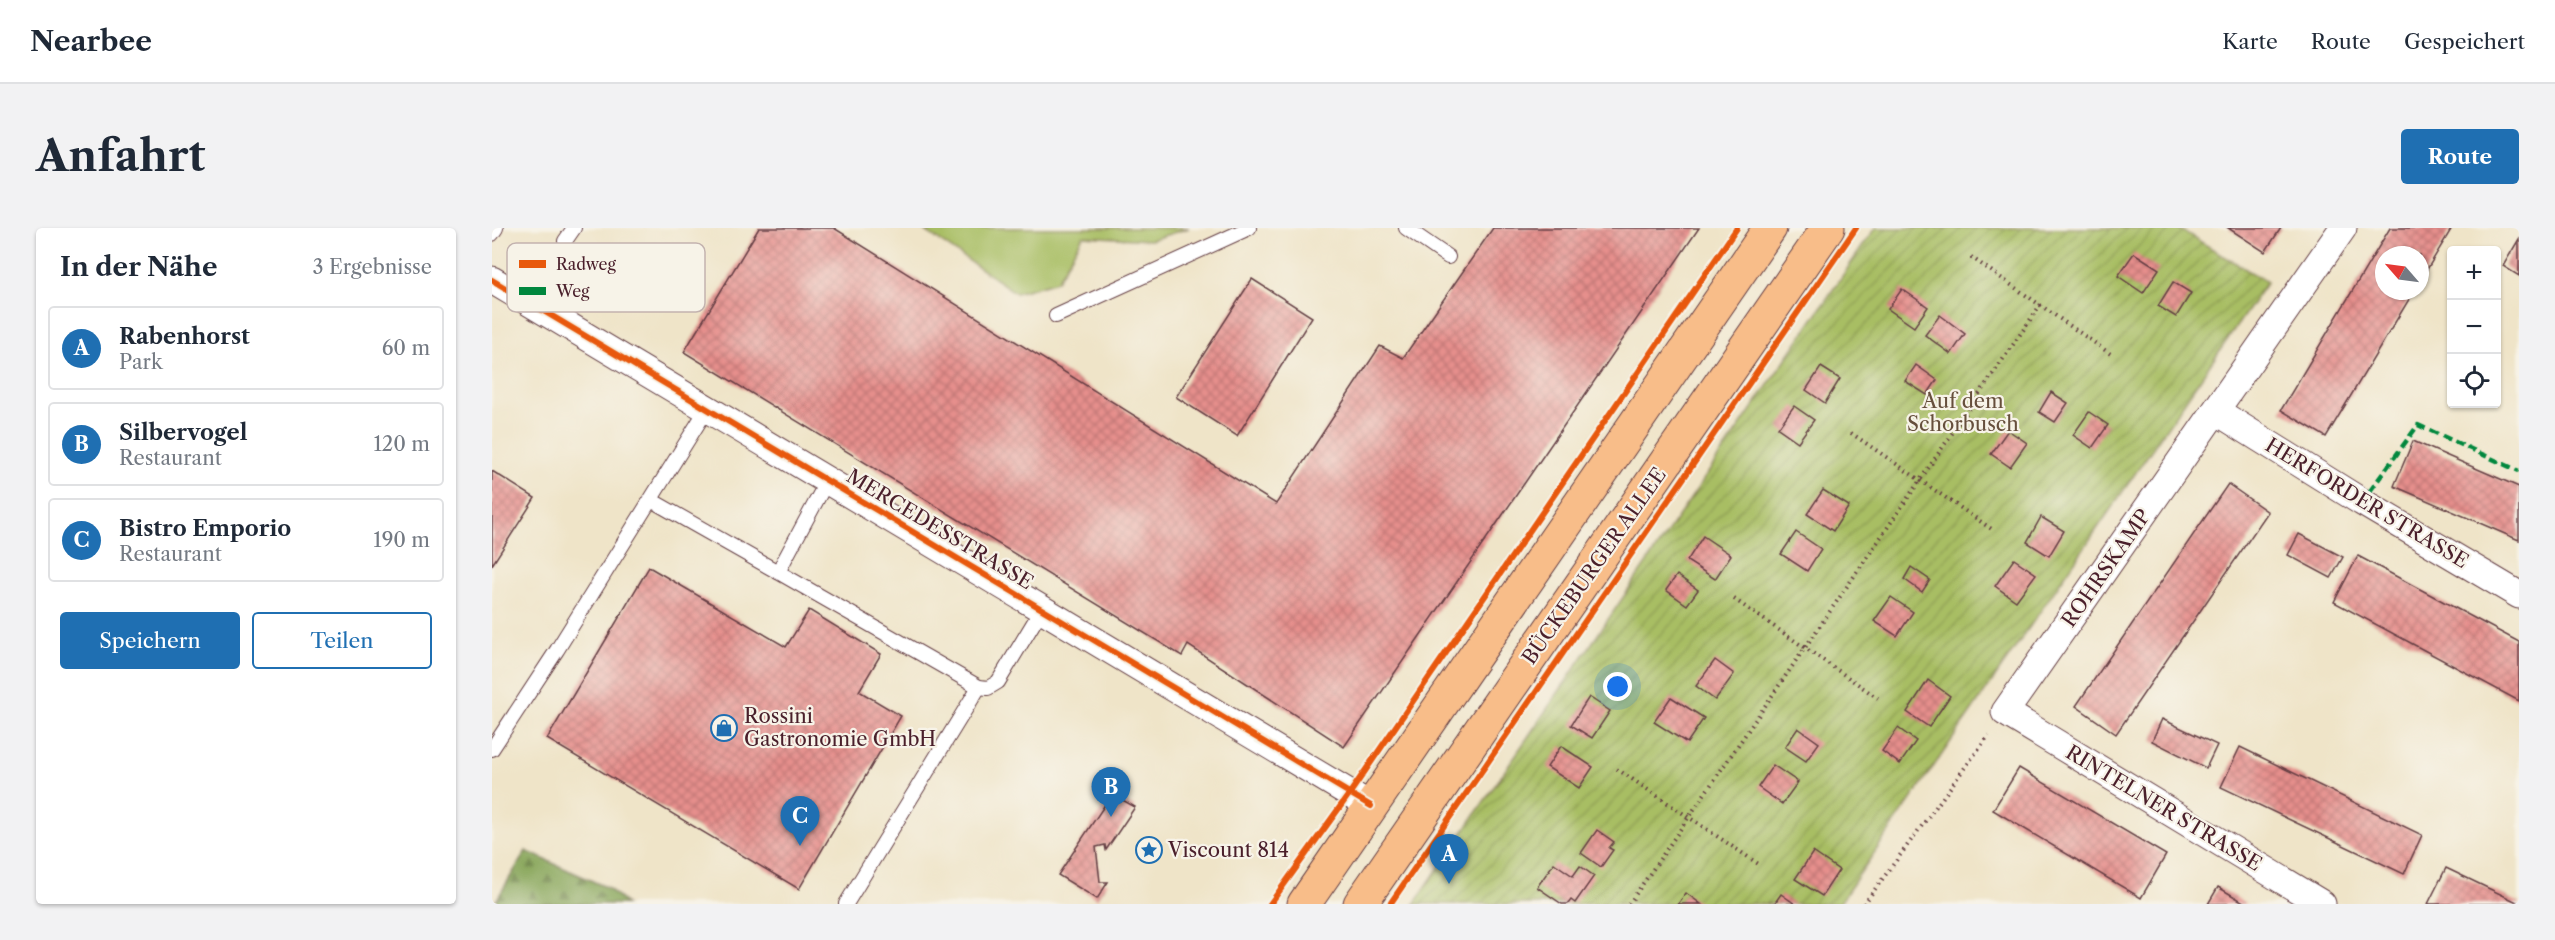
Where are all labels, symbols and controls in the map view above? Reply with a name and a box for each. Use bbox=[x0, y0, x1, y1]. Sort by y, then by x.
text: Nearbee bbox=[30, 24, 152, 58]
text: Karte bbox=[2222, 29, 2278, 54]
text: Route bbox=[2311, 29, 2371, 54]
text: Gespeichert bbox=[2404, 29, 2525, 54]
button: Route bbox=[2401, 129, 2519, 184]
text: Anfahrt bbox=[36, 130, 205, 182]
legend bbox=[507, 243, 705, 312]
north arrow bbox=[2375, 246, 2429, 300]
map controls bbox=[2447, 246, 2501, 408]
button: + bbox=[2447, 246, 2501, 300]
text: In der Nähe bbox=[60, 251, 217, 283]
text: Radweg bbox=[556, 254, 616, 274]
text: 3 Ergebnisse bbox=[313, 255, 432, 279]
text: Weg bbox=[555, 281, 590, 301]
button: − bbox=[2447, 300, 2501, 354]
text: Rabenhorst bbox=[119, 323, 250, 350]
text: A bbox=[74, 336, 89, 360]
text: 60 m bbox=[382, 336, 430, 360]
text: Park bbox=[119, 350, 162, 374]
button: locate bbox=[2447, 354, 2501, 408]
park label: Auf dem Schorbusch bbox=[1907, 389, 2019, 436]
text: Silbervogel bbox=[119, 419, 247, 446]
text: B bbox=[74, 432, 89, 456]
text: 120 m bbox=[373, 432, 430, 456]
street label: HERFORDER STRASSE bbox=[2261, 433, 2473, 573]
text: Restaurant bbox=[119, 446, 222, 470]
street label: BÜCKEBURGER ALLEE bbox=[1516, 463, 1671, 669]
street label: MERCEDESSTRASSE bbox=[842, 464, 1038, 594]
street label: ROHRSKAMP bbox=[2056, 504, 2156, 632]
text: Bistro Emporio bbox=[119, 515, 291, 542]
text: C bbox=[73, 528, 90, 552]
text: 190 m bbox=[373, 528, 430, 552]
text: Restaurant bbox=[119, 542, 222, 566]
button: Speichern bbox=[60, 612, 240, 669]
button: Teilen bbox=[252, 612, 432, 669]
your location bbox=[1603, 672, 1632, 701]
place label: Rossini Gastronomie GmbH bbox=[744, 704, 936, 751]
shop icon: Rossini Gastronomie GmbH bbox=[709, 713, 739, 743]
street label: RINTELNER STRASSE bbox=[2062, 740, 2266, 876]
pin: B bbox=[1092, 768, 1130, 817]
pin: C bbox=[780, 796, 820, 846]
pin: A bbox=[1430, 834, 1468, 884]
place icon: Viscount 814 bbox=[1134, 835, 1164, 865]
place label: Viscount 814 bbox=[1167, 838, 1289, 862]

